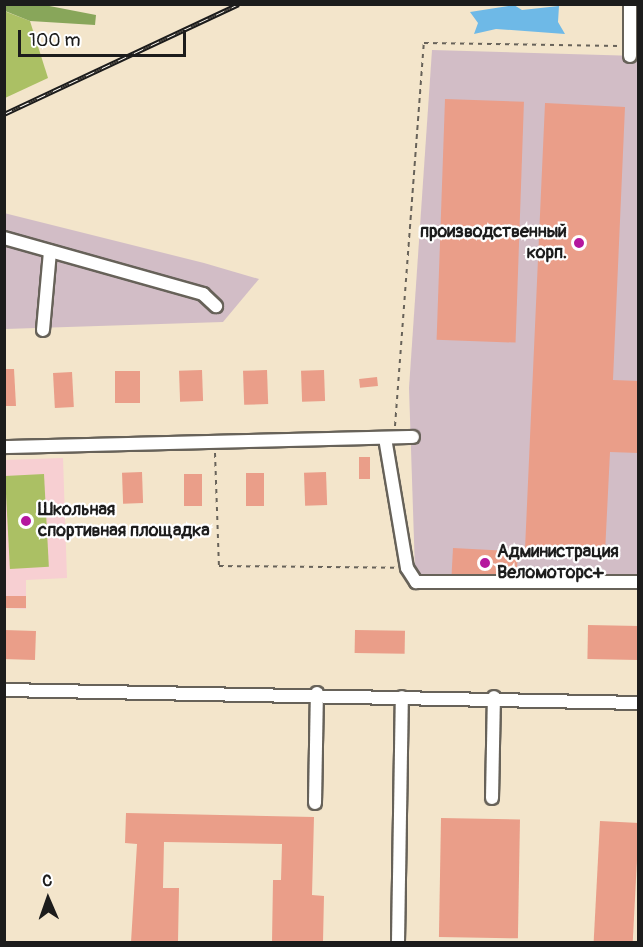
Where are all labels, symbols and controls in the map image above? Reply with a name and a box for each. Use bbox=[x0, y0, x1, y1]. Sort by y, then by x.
scale bar bbox=[21, 18, 189, 56]
text: 100 m bbox=[29, 29, 81, 52]
place label: производственный корп. bbox=[420, 222, 567, 264]
marker: производственный корп. bbox=[572, 236, 586, 250]
place label: Школьная спортивная площадка bbox=[38, 500, 210, 542]
marker: Школьная спортивная площадка bbox=[19, 514, 33, 528]
place label: Администрация Веломоторс+ bbox=[497, 542, 619, 584]
marker: Администрация Веломоторс+ bbox=[478, 556, 492, 570]
north arrow bbox=[18, 869, 78, 929]
text: С bbox=[42, 871, 53, 891]

